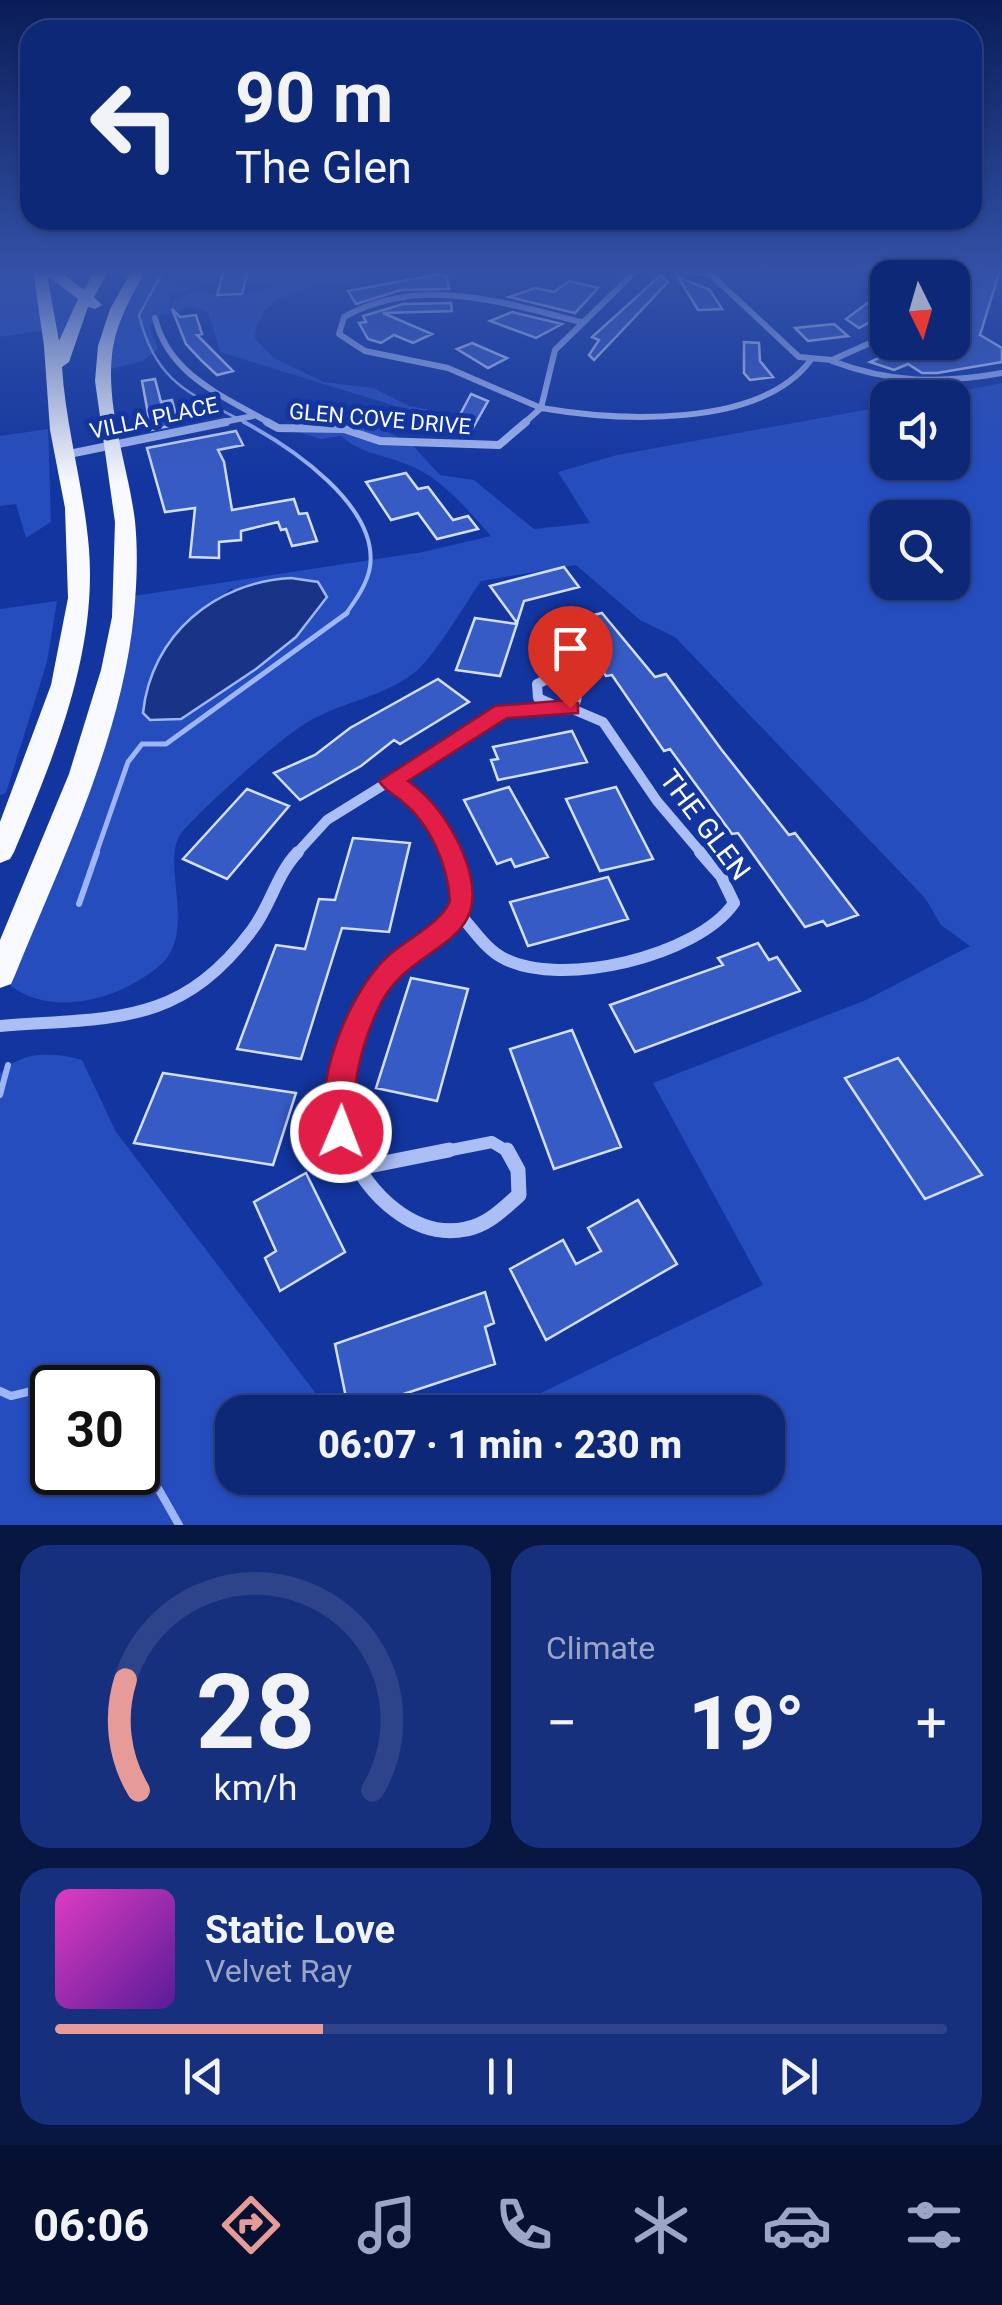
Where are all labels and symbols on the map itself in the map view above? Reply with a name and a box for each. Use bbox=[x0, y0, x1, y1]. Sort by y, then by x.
north arrow bbox=[870, 260, 970, 360]
street label: VILLA PLACE bbox=[87, 392, 221, 444]
street label: GLEN COVE DRIVE bbox=[288, 399, 472, 439]
pin bbox=[528, 606, 613, 709]
street label: THE GLEN bbox=[653, 763, 757, 887]
position arrow bbox=[289, 1080, 393, 1184]
speed limit sign: 30 bbox=[30, 1365, 160, 1495]

